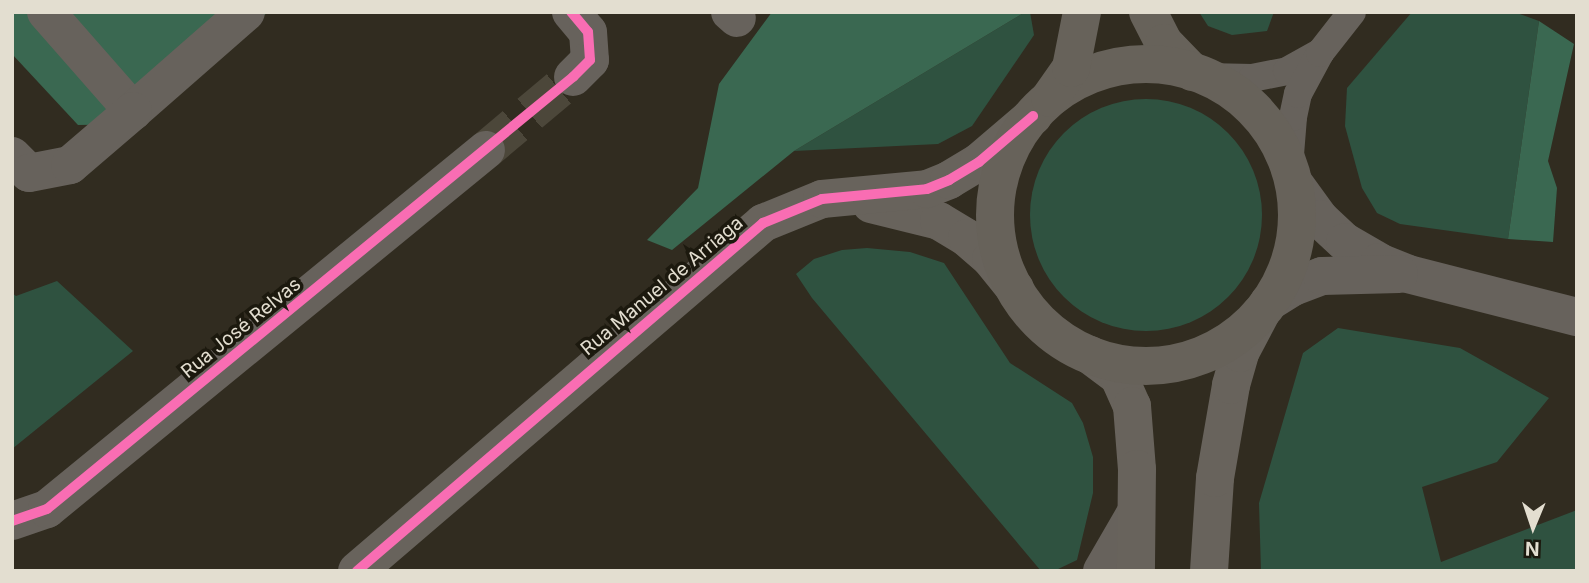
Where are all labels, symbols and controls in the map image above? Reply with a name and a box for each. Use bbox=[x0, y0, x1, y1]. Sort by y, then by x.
street label: Rua Manuel de Arriaga bbox=[576, 212, 748, 360]
street label: Rua José Relvas bbox=[177, 273, 305, 383]
north arrow bbox=[1498, 492, 1568, 562]
text: N bbox=[1525, 537, 1540, 560]

